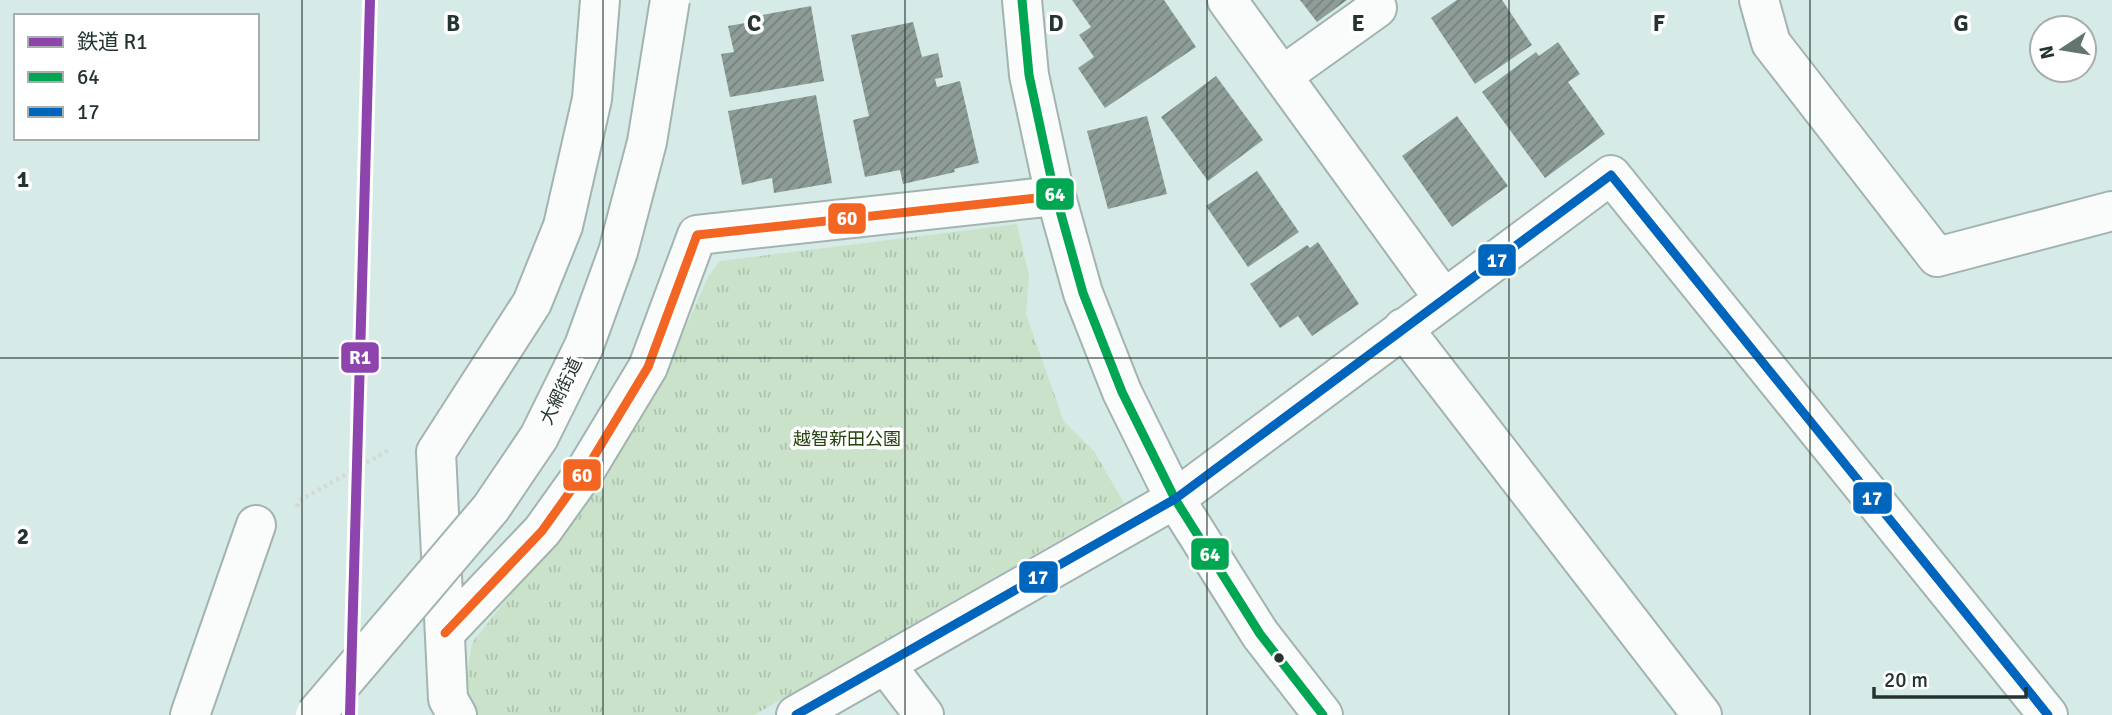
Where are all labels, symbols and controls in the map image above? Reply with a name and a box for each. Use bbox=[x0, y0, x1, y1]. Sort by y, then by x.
text: B bbox=[446, 9, 460, 38]
text: C bbox=[747, 9, 761, 38]
text: D bbox=[1048, 9, 1064, 38]
text: E bbox=[1351, 9, 1365, 38]
text: F bbox=[1653, 9, 1665, 38]
text: G bbox=[1953, 9, 1969, 38]
legend bbox=[14, 14, 259, 140]
north arrow bbox=[2028, 14, 2098, 84]
text: 鉄道 R1 bbox=[77, 29, 148, 55]
text: N bbox=[2034, 43, 2060, 61]
text: 64 bbox=[77, 64, 100, 90]
text: 17 bbox=[77, 99, 100, 125]
text: 1 bbox=[17, 165, 29, 194]
line badge: 64 bbox=[1035, 177, 1075, 211]
text: 64 bbox=[1045, 183, 1065, 207]
line badge: 60 bbox=[827, 202, 867, 235]
text: 60 bbox=[837, 207, 857, 231]
line badge: 17 bbox=[1477, 243, 1517, 277]
text: 17 bbox=[1487, 249, 1507, 273]
line badge: R1 bbox=[340, 341, 380, 374]
text: R1 bbox=[349, 346, 371, 370]
street label: 大網街道 bbox=[535, 354, 587, 428]
park label: 越智新田公園 bbox=[793, 428, 901, 450]
line badge: 60 bbox=[562, 458, 602, 492]
text: 60 bbox=[572, 464, 592, 488]
line badge: 17 bbox=[1852, 481, 1893, 515]
text: 17 bbox=[1862, 487, 1882, 511]
text: 2 bbox=[17, 522, 29, 551]
line badge: 64 bbox=[1190, 537, 1230, 571]
text: 64 bbox=[1200, 543, 1220, 567]
line badge: 17 bbox=[1018, 560, 1059, 594]
text: 17 bbox=[1028, 566, 1048, 590]
unlabelled marker bbox=[1272, 651, 1286, 665]
scale bar bbox=[1874, 656, 2026, 700]
text: 20 m bbox=[1884, 667, 1928, 693]

